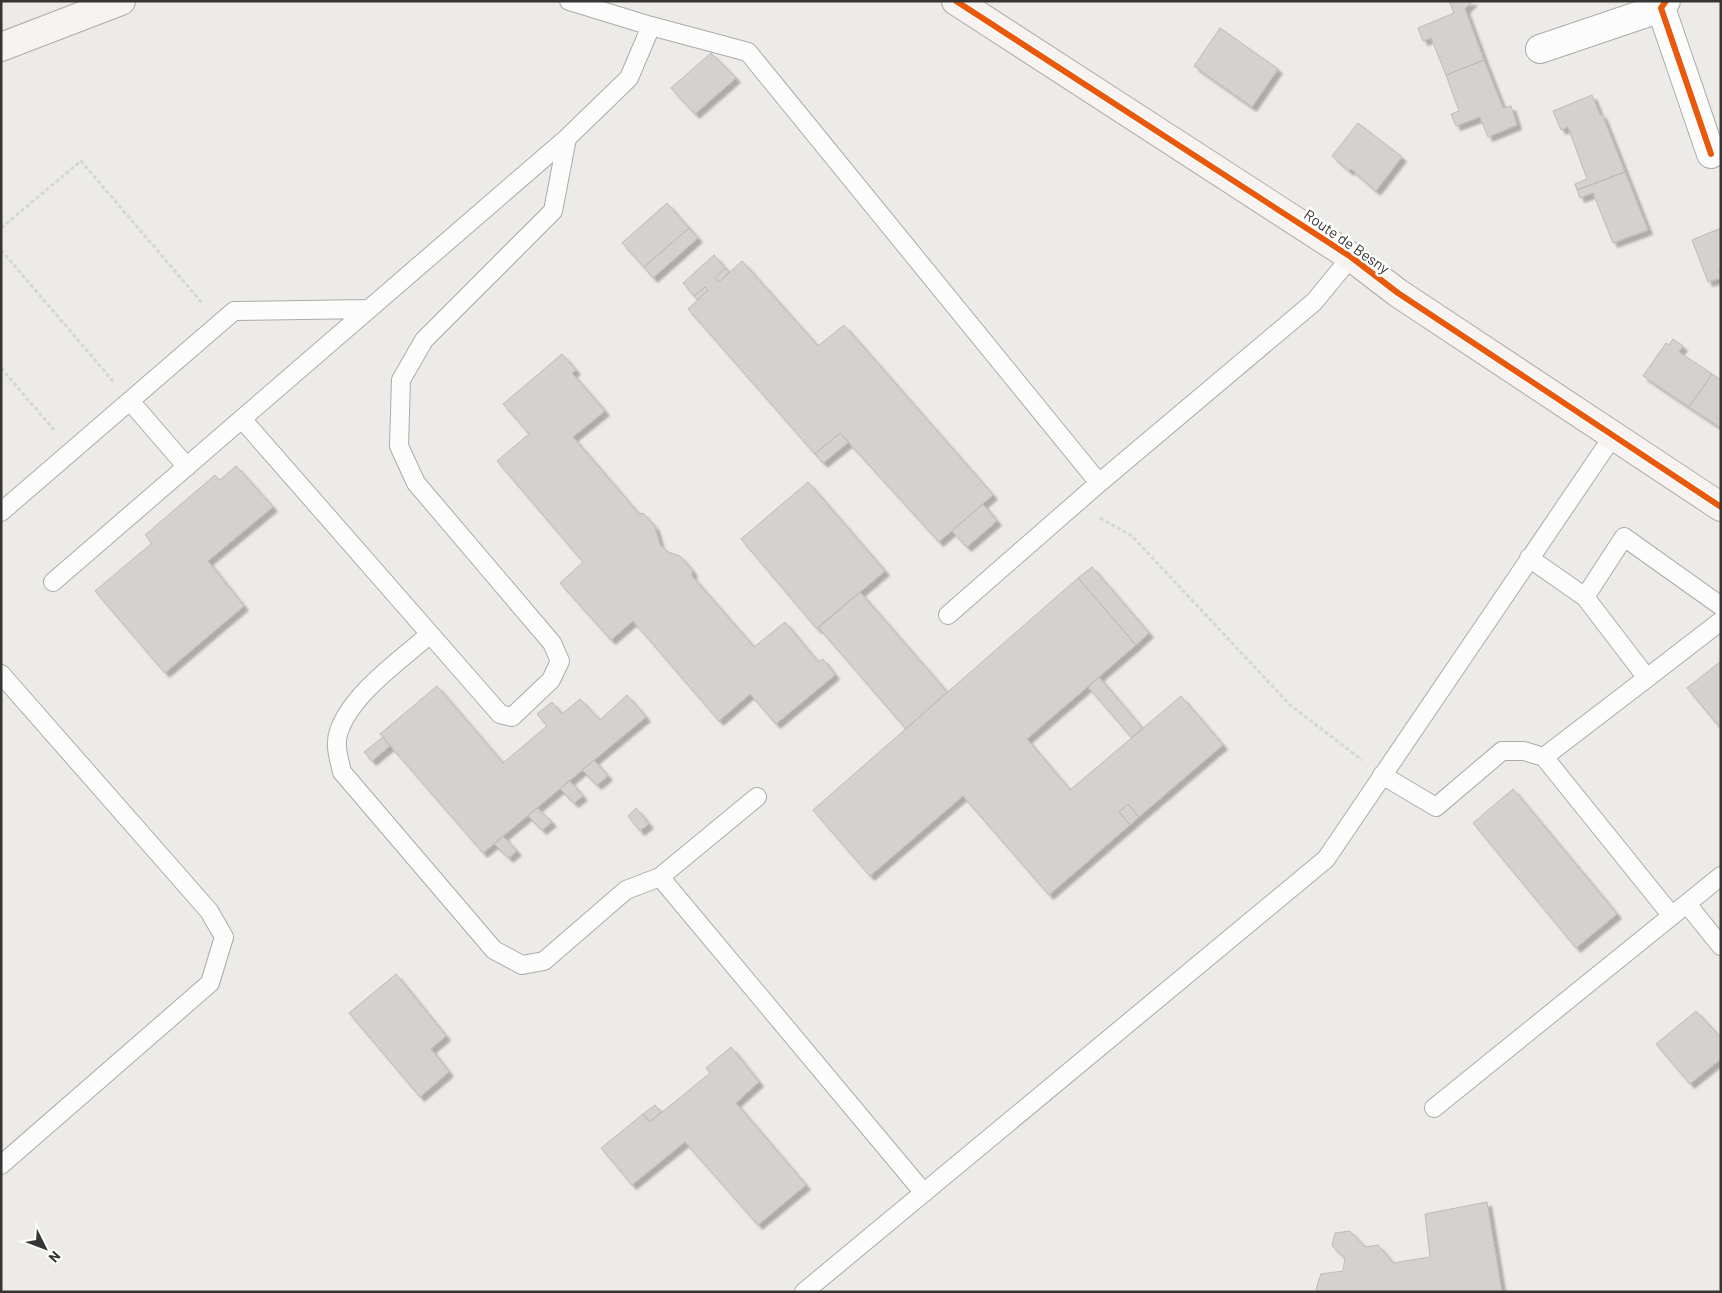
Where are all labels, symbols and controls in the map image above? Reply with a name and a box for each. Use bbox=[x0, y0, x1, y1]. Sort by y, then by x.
street label: Route de Besny bbox=[1301, 205, 1393, 277]
north arrow bbox=[20, 1223, 70, 1273]
text: N bbox=[46, 1248, 64, 1266]

